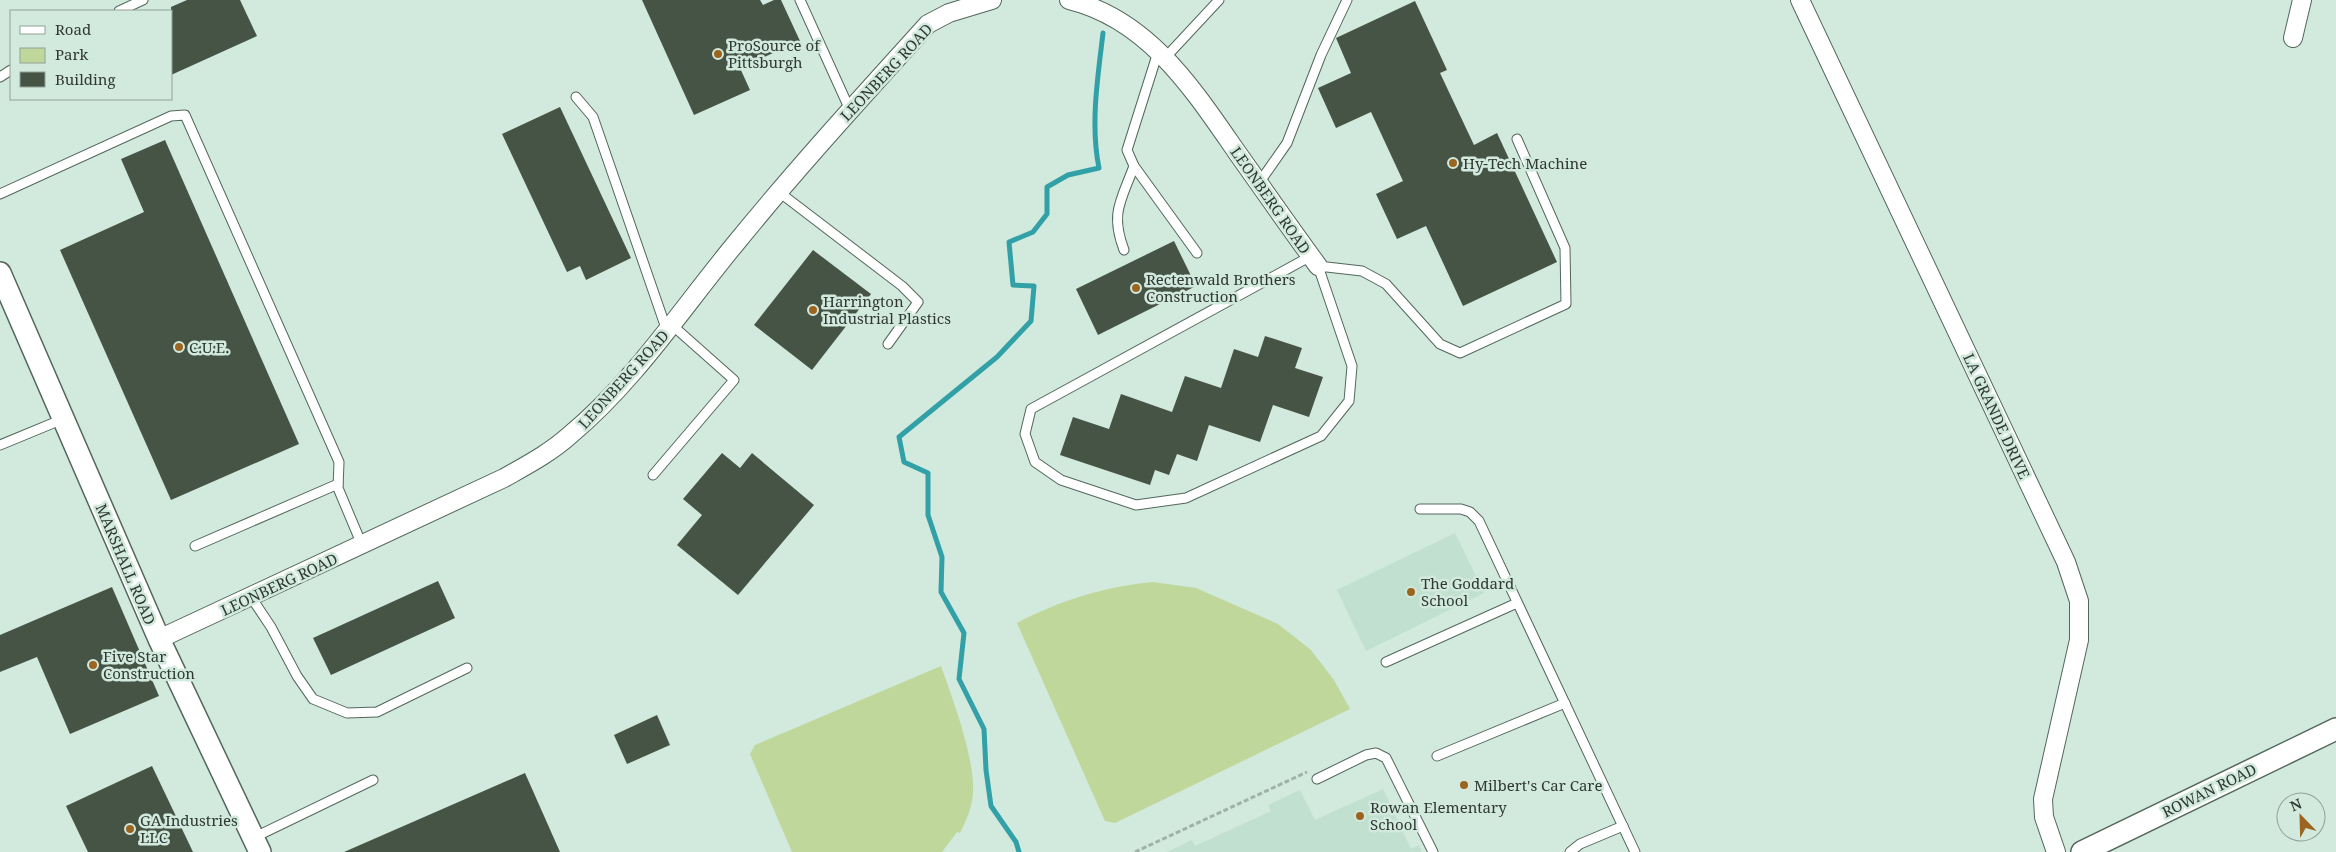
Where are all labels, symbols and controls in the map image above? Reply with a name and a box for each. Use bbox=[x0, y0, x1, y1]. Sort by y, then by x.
legend bbox=[10, 10, 172, 100]
text: Road bbox=[55, 19, 91, 39]
street label: LEONBERG ROAD bbox=[836, 19, 936, 125]
place label: ProSource of Pittsburgh bbox=[728, 35, 821, 72]
text: Park bbox=[55, 44, 89, 64]
marker: ProSource of Pittsburgh bbox=[712, 48, 724, 60]
text: Building bbox=[55, 69, 116, 89]
street label: LEONBERG ROAD bbox=[1227, 142, 1316, 258]
place label: Hy-Tech Machine bbox=[1463, 153, 1587, 173]
marker: Hy-Tech Machine bbox=[1447, 157, 1459, 169]
place label: Rectenwald Brothers Construction bbox=[1146, 269, 1296, 306]
marker: Rectenwald Brothers Construction bbox=[1130, 282, 1142, 294]
place label: Harrington Industrial Plastics bbox=[823, 291, 951, 328]
marker: Harrington Industrial Plastics bbox=[807, 304, 819, 316]
street label: LEONBERG ROAD bbox=[573, 325, 673, 433]
place label: C.U.E. bbox=[189, 337, 229, 357]
marker: C.U.E. bbox=[173, 341, 185, 353]
street label: LA GRANDE DRIVE bbox=[1959, 350, 2035, 482]
street label: MARSHALL ROAD bbox=[91, 500, 161, 628]
street label: LEONBERG ROAD bbox=[217, 548, 341, 620]
place label: The Goddard School bbox=[1421, 573, 1514, 610]
marker: The Goddard School bbox=[1405, 586, 1417, 598]
place label: Five Star Construction bbox=[103, 646, 195, 683]
marker: Five Star Construction bbox=[87, 659, 99, 671]
street label: ROWAN ROAD bbox=[2158, 758, 2260, 822]
place label: Milbert's Car Care bbox=[1474, 775, 1602, 795]
marker: Milbert's Car Care bbox=[1458, 779, 1470, 791]
north arrow bbox=[2276, 792, 2326, 842]
text: N bbox=[2287, 794, 2305, 815]
place label: Rowan Elementary School bbox=[1370, 797, 1507, 834]
place label: GA Industries LLC bbox=[140, 810, 238, 847]
marker: Rowan Elementary School bbox=[1354, 810, 1366, 822]
marker: GA Industries LLC bbox=[124, 823, 136, 835]

